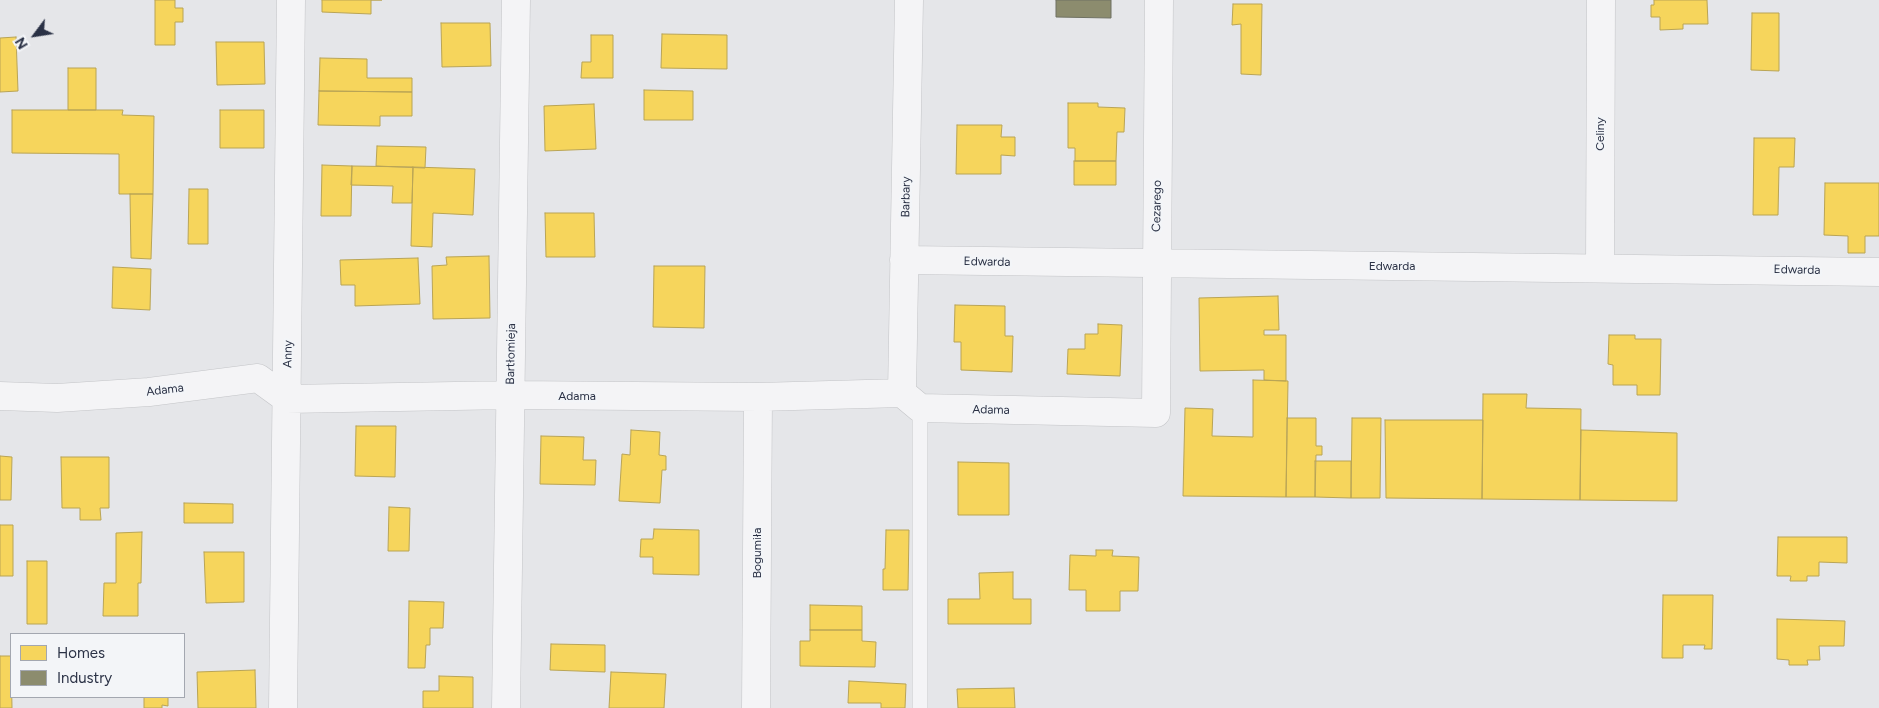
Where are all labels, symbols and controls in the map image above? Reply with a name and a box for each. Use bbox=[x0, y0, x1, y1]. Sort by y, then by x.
north arrow bbox=[10, 10, 60, 60]
text: N bbox=[12, 34, 32, 52]
street label: Celiny bbox=[1593, 117, 1607, 151]
street label: Barbary bbox=[898, 176, 914, 218]
street label: Cezarego bbox=[1149, 180, 1165, 232]
street label: Edwarda bbox=[964, 254, 1010, 270]
street label: Edwarda bbox=[1369, 259, 1415, 273]
street label: Edwarda bbox=[1774, 262, 1820, 278]
street label: Bartłomieja bbox=[503, 323, 519, 385]
street label: Anny bbox=[281, 340, 295, 368]
street label: Adama bbox=[145, 381, 185, 399]
street label: Adama bbox=[558, 389, 596, 403]
street label: Adama bbox=[972, 402, 1010, 418]
street label: Bogumiła bbox=[750, 528, 764, 578]
legend bbox=[10, 633, 185, 698]
text: Homes bbox=[57, 644, 105, 662]
text: Industry bbox=[57, 669, 112, 687]

